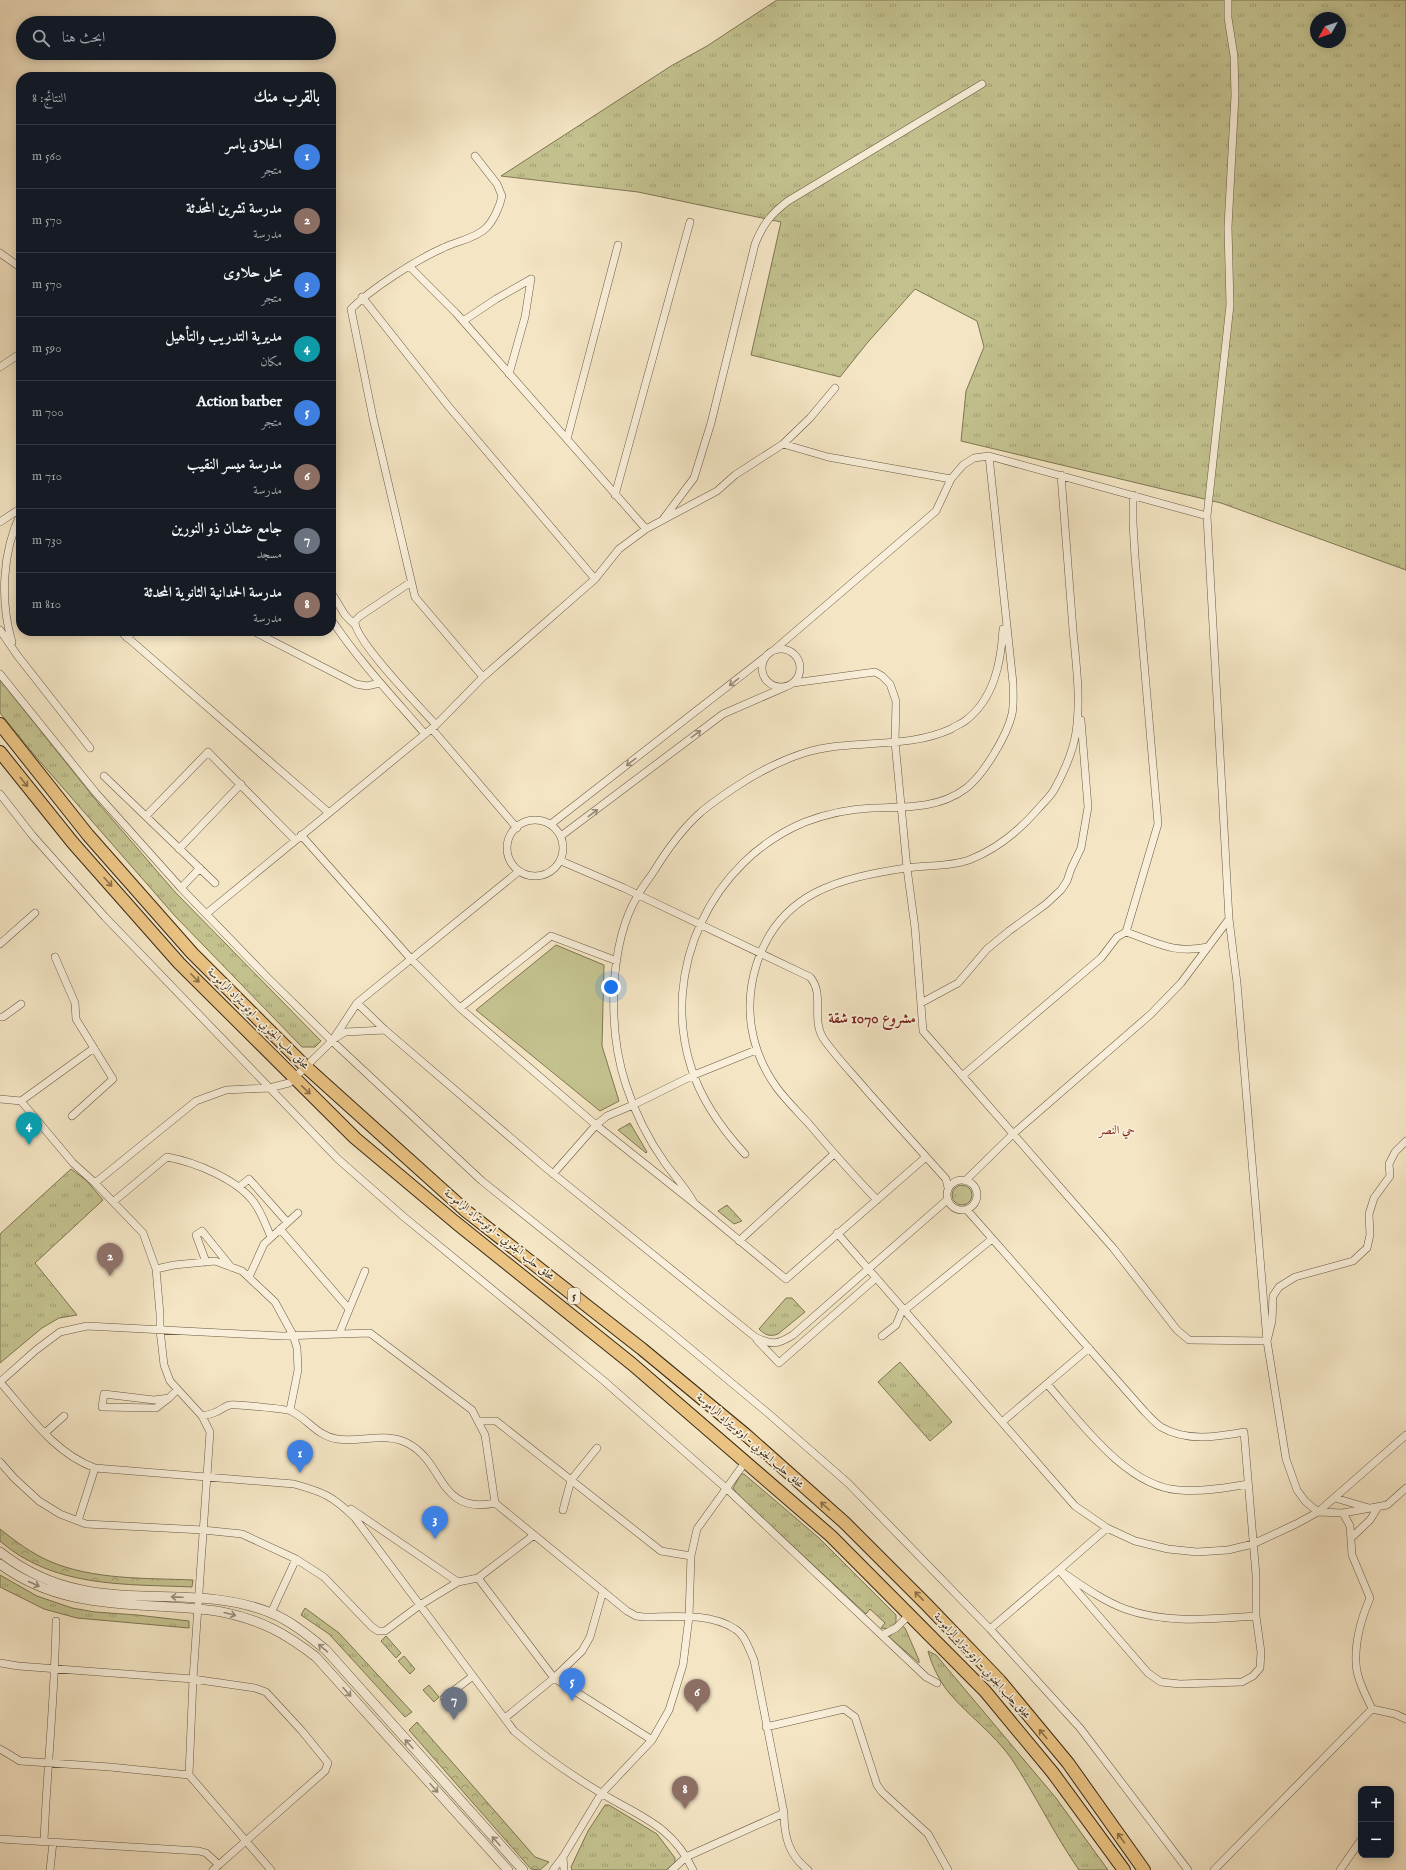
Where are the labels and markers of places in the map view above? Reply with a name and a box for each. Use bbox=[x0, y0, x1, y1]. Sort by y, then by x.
pin: 4 bbox=[16, 1112, 42, 1145]
pin: 2 bbox=[97, 1243, 123, 1276]
pin: 1 bbox=[287, 1440, 313, 1473]
pin: 3 bbox=[422, 1506, 448, 1539]
pin: 5 bbox=[559, 1668, 585, 1701]
pin: 6 bbox=[684, 1679, 710, 1712]
pin: 7 bbox=[441, 1687, 467, 1720]
pin: 8 bbox=[672, 1776, 698, 1809]

